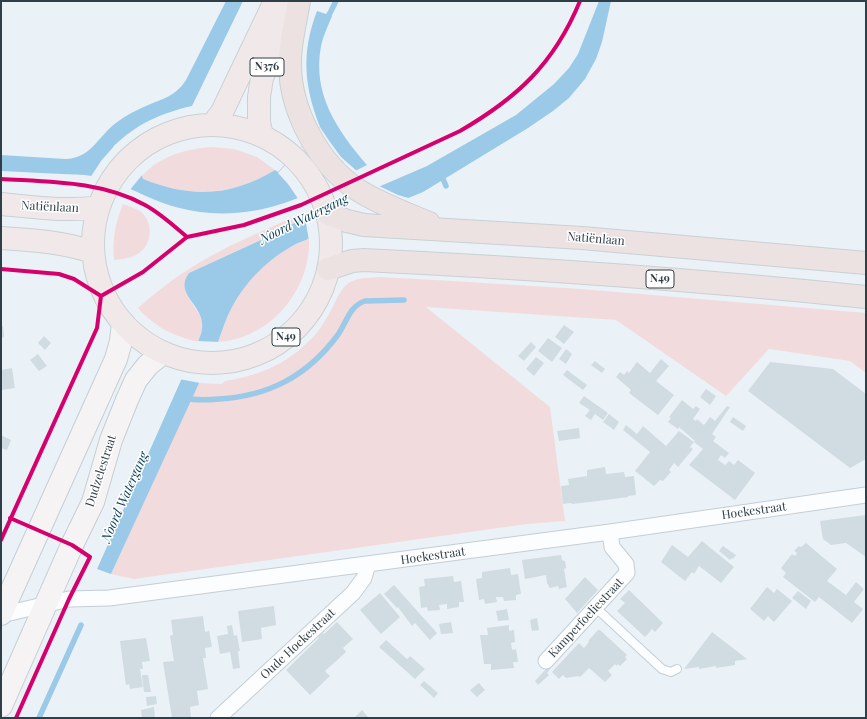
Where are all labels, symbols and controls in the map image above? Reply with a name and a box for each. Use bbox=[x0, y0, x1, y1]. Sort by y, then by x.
road number: N376 bbox=[250, 58, 284, 76]
water label: Noord Watergang bbox=[257, 191, 351, 247]
street label: Natiënlaan bbox=[21, 198, 79, 216]
street label: Natiënlaan bbox=[567, 229, 625, 249]
road number: N49 bbox=[646, 270, 674, 288]
road number: N49 bbox=[272, 328, 300, 346]
street label: Dudzelestraat bbox=[83, 433, 119, 509]
water label: Noord Watergang bbox=[98, 450, 152, 544]
street label: Hoekestraat bbox=[721, 499, 787, 523]
street label: Hoekestraat bbox=[400, 544, 466, 568]
street label: Kamperfoeliestraat bbox=[545, 575, 627, 661]
street label: Oude Hoekestraat bbox=[258, 606, 338, 682]

